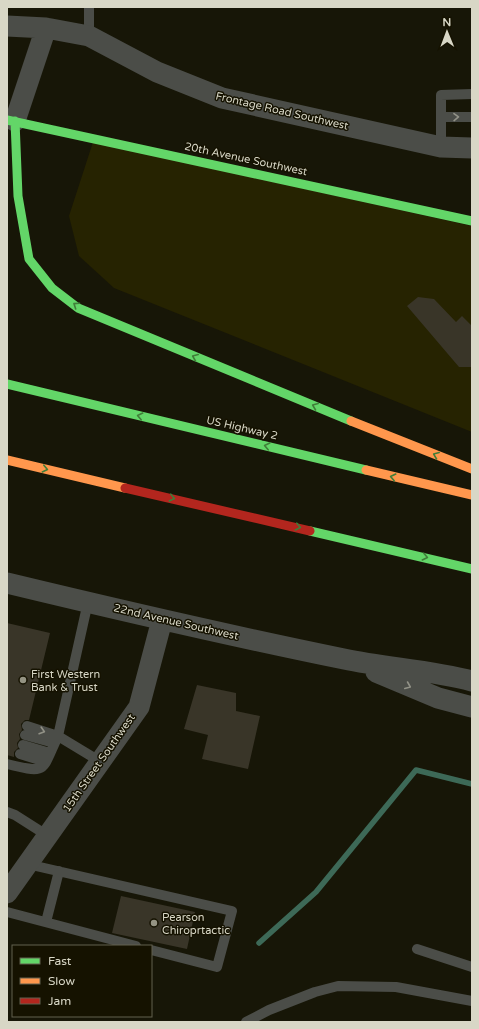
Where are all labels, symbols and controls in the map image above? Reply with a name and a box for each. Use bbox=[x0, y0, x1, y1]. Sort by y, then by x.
north arrow bbox=[427, 12, 467, 52]
text: N bbox=[442, 16, 451, 29]
street label: Frontage Road Southwest bbox=[214, 89, 350, 133]
one-way arrow bbox=[453, 113, 459, 121]
street label: 20th Avenue Southwest bbox=[183, 140, 309, 178]
one-way arrow bbox=[73, 303, 80, 310]
one-way arrow bbox=[191, 354, 199, 362]
one-way arrow bbox=[311, 403, 318, 411]
one-way arrow bbox=[137, 413, 143, 421]
street label: US Highway 2 bbox=[205, 413, 279, 443]
one-way arrow bbox=[264, 443, 270, 451]
one-way arrow bbox=[432, 451, 439, 459]
one-way arrow bbox=[42, 464, 48, 472]
one-way arrow bbox=[390, 473, 396, 481]
one-way arrow bbox=[168, 494, 175, 502]
one-way arrow bbox=[295, 523, 301, 531]
one-way arrow bbox=[422, 553, 428, 561]
street label: 22nd Avenue Southwest bbox=[112, 601, 240, 643]
place label: First Western Bank & Trust bbox=[31, 668, 100, 694]
marker: First Western Bank & Trust bbox=[18, 675, 28, 685]
one-way arrow bbox=[404, 681, 411, 689]
street label: 15th Street Southwest bbox=[60, 711, 138, 815]
one-way arrow bbox=[39, 726, 46, 735]
place label: Pearson Chiroprtactic bbox=[162, 911, 230, 937]
marker: Pearson Chiroprtactic bbox=[149, 918, 159, 928]
legend bbox=[12, 945, 152, 1017]
text: Fast bbox=[48, 954, 72, 968]
text: Slow bbox=[48, 974, 75, 988]
text: Jam bbox=[48, 994, 71, 1008]

